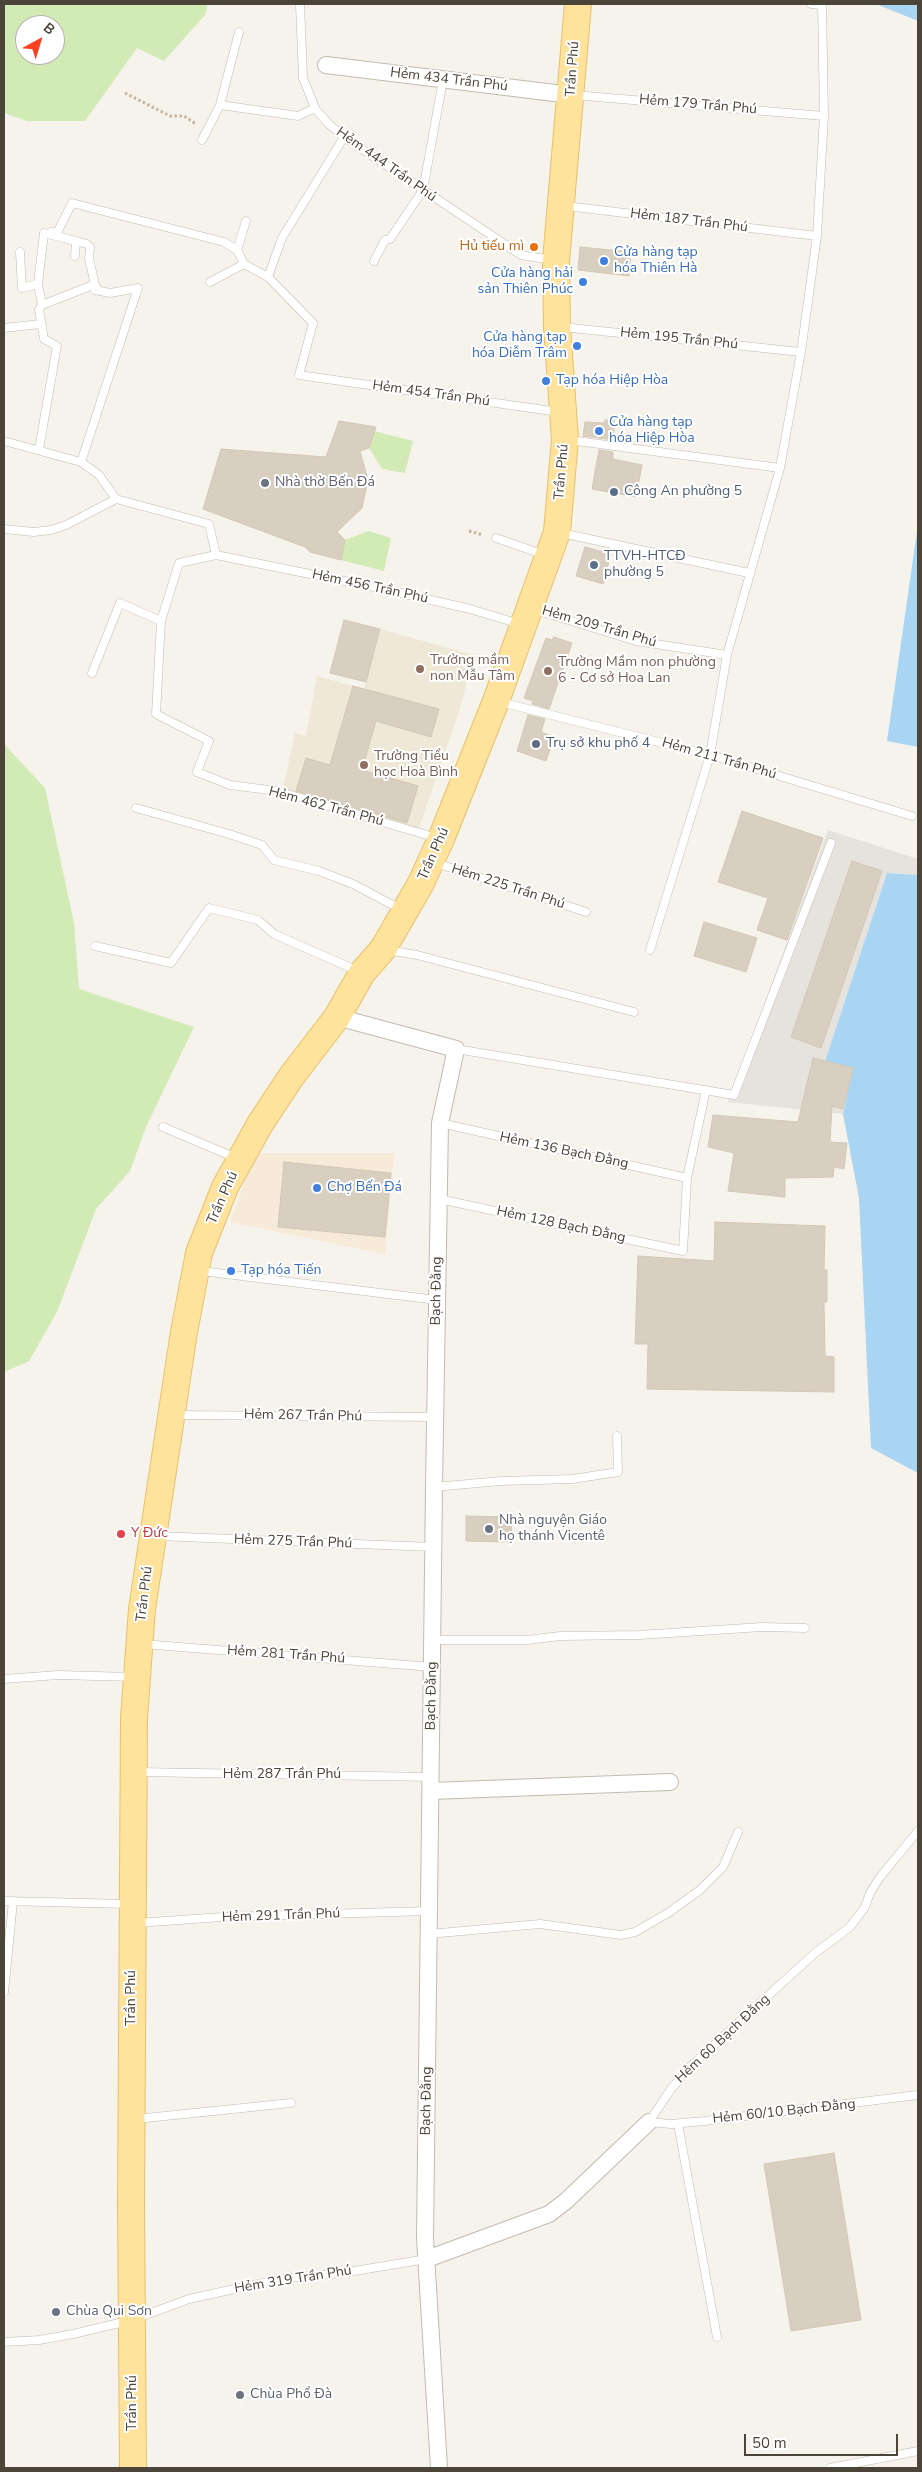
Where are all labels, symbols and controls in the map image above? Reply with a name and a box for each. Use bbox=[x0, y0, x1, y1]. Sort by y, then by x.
north arrow bbox=[15, 15, 65, 65]
text: B bbox=[39, 18, 59, 39]
street label: Trần Phú bbox=[563, 41, 583, 97]
street label: Hẻm 434 Trần Phú bbox=[389, 64, 509, 96]
street label: Hẻm 179 Trần Phú bbox=[638, 91, 758, 119]
street label: Hẻm 444 Trần Phú bbox=[333, 124, 439, 206]
street label: Hẻm 187 Trần Phú bbox=[629, 205, 749, 237]
place label: Hủ tiếu mì bbox=[460, 239, 524, 255]
marker: Hủ tiếu mì bbox=[528, 241, 540, 253]
place label: Cửa hàng tạp hóa Thiên Hà bbox=[614, 245, 698, 278]
marker: Cửa hàng tạp hóa Thiên Hà bbox=[598, 255, 610, 267]
place label: Cửa hàng hải sản Thiên Phúc bbox=[478, 266, 573, 298]
marker: Cửa hàng hải sản Thiên Phúc bbox=[577, 276, 589, 288]
street label: Hẻm 195 Trần Phú bbox=[619, 324, 739, 354]
place label: Cửa hàng tạp hóa Diễm Trâm bbox=[472, 330, 567, 362]
marker: Cửa hàng tạp hóa Diễm Trâm bbox=[571, 340, 583, 352]
place label: Tạp hóa Hiệp Hòa bbox=[556, 373, 668, 389]
marker: Tạp hóa Hiệp Hòa bbox=[540, 375, 552, 387]
street label: Hẻm 454 Trần Phú bbox=[371, 377, 491, 411]
place label: Cửa hàng tạp hóa Hiệp Hòa bbox=[609, 415, 695, 448]
marker: Cửa hàng tạp hóa Hiệp Hòa bbox=[593, 425, 605, 437]
street label: Trần Phú bbox=[551, 443, 573, 501]
place label: Nhà thờ Bến Đá bbox=[275, 475, 375, 491]
marker: Nhà thờ Bến Đá bbox=[259, 477, 271, 489]
place label: Công An phường 5 bbox=[624, 484, 742, 500]
marker: Công An phường 5 bbox=[608, 486, 620, 498]
place label: TTVH-HTCĐ phường 5 bbox=[604, 549, 686, 582]
marker: TTVH-HTCĐ phường 5 bbox=[588, 559, 600, 571]
street label: Hẻm 456 Trần Phú bbox=[310, 566, 430, 608]
street label: Hẻm 209 Trần Phú bbox=[540, 603, 658, 651]
place label: Trường mầm non Mẫu Tâm bbox=[430, 653, 515, 686]
place label: Trường Mầm non phường 6 - Cơ sở Hoa Lan bbox=[558, 655, 716, 688]
marker: Trường mầm non Mẫu Tâm bbox=[414, 663, 426, 675]
marker: Trường Mầm non phường 6 - Cơ sở Hoa Lan bbox=[542, 665, 554, 677]
street label: Hẻm 211 Trần Phú bbox=[660, 735, 778, 783]
place label: Trụ sở khu phố 4 bbox=[546, 736, 650, 752]
marker: Trụ sở khu phố 4 bbox=[530, 738, 542, 750]
place label: Trường Tiểu học Hoà Bình bbox=[374, 749, 458, 782]
marker: Trường Tiểu học Hoà Bình bbox=[358, 759, 370, 771]
street label: Hẻm 462 Trần Phú bbox=[267, 784, 385, 830]
street label: Trần Phú bbox=[415, 825, 453, 883]
street label: Hẻm 225 Trần Phú bbox=[449, 861, 567, 913]
street label: Hẻm 136 Bạch Đằng bbox=[498, 1129, 630, 1173]
street label: Trần Phú bbox=[204, 1169, 242, 1227]
place label: Chợ Bến Đá bbox=[327, 1180, 402, 1196]
marker: Chợ Bến Đá bbox=[311, 1182, 323, 1194]
street label: Hẻm 128 Bạch Đằng bbox=[495, 1203, 627, 1247]
street label: Bạch Đằng bbox=[428, 1256, 446, 1326]
place label: Tạp hóa Tiến bbox=[241, 1263, 321, 1279]
marker: Tạp hóa Tiến bbox=[225, 1265, 237, 1277]
street label: Hẻm 267 Trần Phú bbox=[244, 1407, 362, 1425]
place label: Nhà nguyện Giáo họ thánh Vicentê bbox=[499, 1513, 607, 1545]
marker: Nhà nguyện Giáo họ thánh Vicentê bbox=[483, 1523, 495, 1535]
place label: Y Đức bbox=[131, 1526, 168, 1542]
marker: Y Đức bbox=[115, 1528, 127, 1540]
street label: Hẻm 275 Trần Phú bbox=[234, 1532, 352, 1552]
street label: Trần Phú bbox=[133, 1565, 157, 1623]
street label: Hẻm 281 Trần Phú bbox=[226, 1642, 346, 1668]
street label: Bạch Đằng bbox=[423, 1661, 441, 1731]
street label: Hẻm 287 Trần Phú bbox=[223, 1767, 341, 1783]
street label: Hẻm 291 Trần Phú bbox=[222, 1906, 340, 1926]
street label: Trần Phú bbox=[124, 1970, 140, 2026]
street label: Hẻm 60 Bạch Đằng bbox=[672, 1991, 774, 2087]
street label: Bạch Đằng bbox=[418, 2066, 436, 2136]
street label: Hẻm 60/10 Bạch Đằng bbox=[712, 2096, 856, 2128]
street label: Hẻm 319 Trần Phú bbox=[233, 2262, 353, 2298]
place label: Chùa Qui Sơn bbox=[66, 2304, 152, 2320]
marker: Chùa Qui Sơn bbox=[50, 2306, 62, 2318]
street label: Trần Phú bbox=[125, 2375, 141, 2431]
place label: Chùa Phổ Đà bbox=[250, 2387, 332, 2403]
marker: Chùa Phổ Đà bbox=[234, 2389, 246, 2401]
scale bar bbox=[747, 2424, 901, 2456]
text: 50 m bbox=[752, 2433, 787, 2453]

